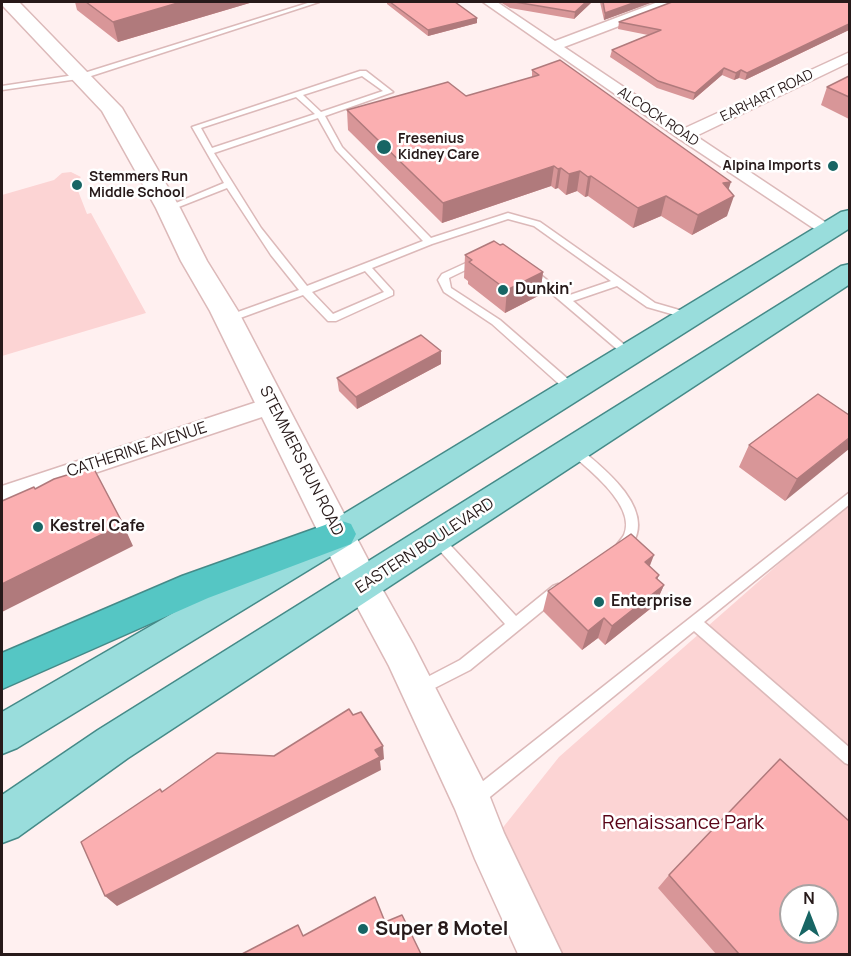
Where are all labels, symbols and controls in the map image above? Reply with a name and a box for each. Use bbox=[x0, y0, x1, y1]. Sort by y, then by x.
street label: EARHART ROAD bbox=[718, 66, 816, 126]
street label: ALCOCK ROAD bbox=[614, 84, 702, 150]
place label: Fresenius Kidney Care bbox=[398, 131, 479, 164]
marker: Fresenius Kidney Care bbox=[375, 138, 393, 156]
place label: Alpina Imports bbox=[722, 158, 821, 174]
marker: Alpina Imports bbox=[826, 159, 840, 173]
place label: Stemmers Run Middle School bbox=[89, 169, 188, 202]
marker: Stemmers Run Middle School bbox=[70, 178, 84, 192]
place label: Dunkin' bbox=[515, 280, 573, 300]
marker: Dunkin' bbox=[496, 283, 510, 297]
street label: STEMMERS RUN ROAD bbox=[255, 383, 347, 539]
street label: CATHERINE AVENUE bbox=[65, 418, 209, 482]
street label: EASTERN BOULEVARD bbox=[352, 494, 498, 598]
place label: Kestrel Cafe bbox=[50, 517, 145, 537]
marker: Kestrel Cafe bbox=[31, 520, 45, 534]
place label: Enterprise bbox=[611, 592, 692, 612]
marker: Enterprise bbox=[592, 595, 606, 609]
park label: Renaissance Park bbox=[602, 811, 764, 835]
north arrow bbox=[779, 884, 839, 944]
text: N bbox=[803, 887, 815, 909]
place label: Super 8 Motel bbox=[375, 917, 508, 941]
marker: Super 8 Motel bbox=[356, 922, 370, 936]

